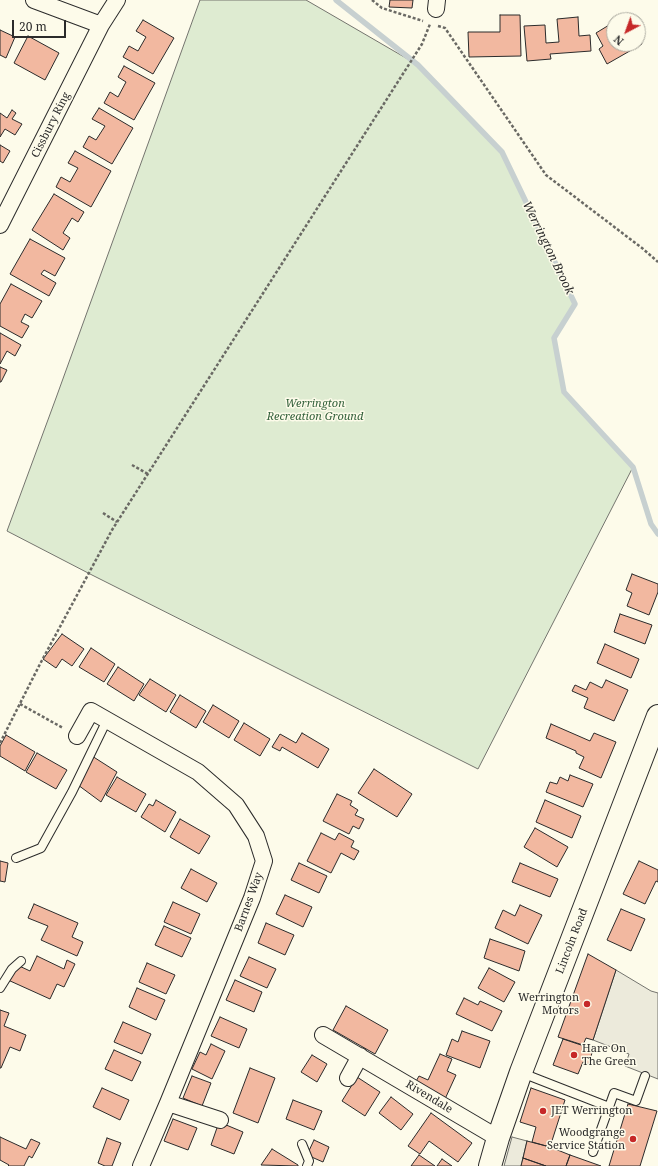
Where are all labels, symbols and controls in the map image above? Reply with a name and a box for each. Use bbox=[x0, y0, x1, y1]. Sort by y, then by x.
scale bar bbox=[14, 12, 68, 38]
north arrow bbox=[606, 12, 646, 52]
text: 20 m bbox=[19, 18, 47, 35]
text: N bbox=[610, 32, 627, 49]
street label: Cissbury Ring bbox=[29, 90, 73, 160]
water label: Werrington Brook bbox=[519, 199, 577, 297]
park label: Werrington Recreation Ground bbox=[267, 397, 363, 423]
street label: Barnes Way bbox=[232, 870, 266, 934]
street label: Lincoln Road bbox=[553, 906, 591, 976]
place label: Werrington Motors bbox=[518, 991, 579, 1017]
marker: Werrington Motors bbox=[582, 999, 592, 1009]
place label: Hare On The Green bbox=[582, 1042, 636, 1068]
marker: Hare On The Green bbox=[569, 1050, 579, 1060]
street label: Rivendale bbox=[403, 1078, 455, 1116]
place label: JET Werrington bbox=[551, 1104, 632, 1118]
marker: JET Werrington bbox=[538, 1106, 548, 1116]
place label: Woodgrange Service Station bbox=[547, 1126, 625, 1152]
marker: Woodgrange Service Station bbox=[628, 1134, 638, 1144]

